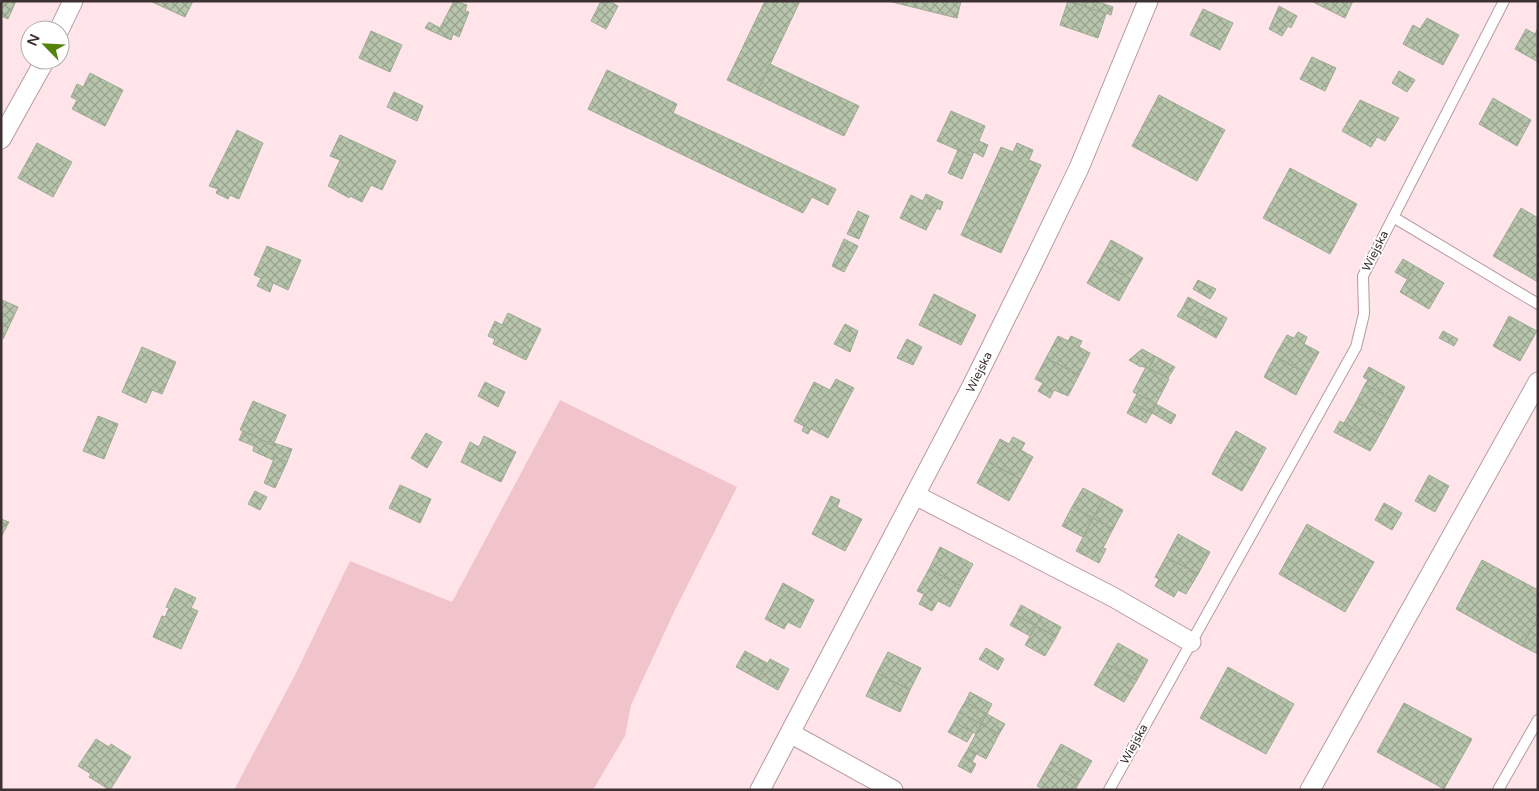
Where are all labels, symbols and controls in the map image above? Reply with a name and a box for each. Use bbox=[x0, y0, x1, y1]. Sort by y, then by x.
north arrow bbox=[20, 20, 70, 70]
text: N bbox=[24, 31, 44, 49]
street label: Wiejska bbox=[1359, 228, 1391, 274]
street label: Wiejska bbox=[963, 349, 995, 395]
street label: Wiejska bbox=[1117, 721, 1151, 767]

